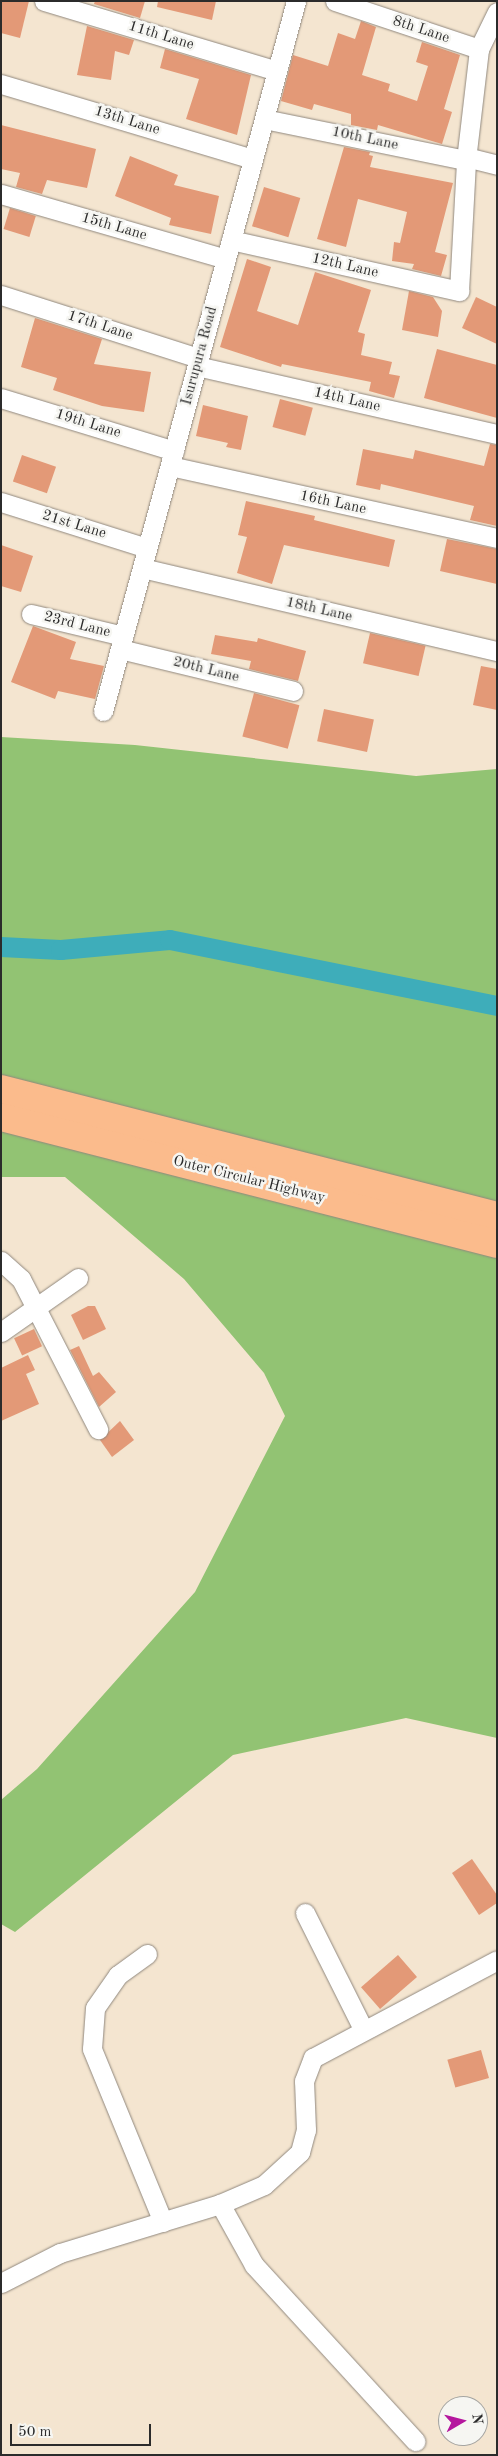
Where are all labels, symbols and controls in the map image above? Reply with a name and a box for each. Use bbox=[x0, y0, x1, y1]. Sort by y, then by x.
street label: 8th Lane bbox=[390, 12, 452, 48]
street label: 11th Lane bbox=[126, 18, 196, 54]
street label: 13th Lane bbox=[92, 103, 162, 139]
street label: 10th Lane bbox=[330, 123, 400, 155]
street label: 15th Lane bbox=[79, 209, 149, 245]
street label: 12th Lane bbox=[310, 250, 380, 282]
street label: Isurupura Road bbox=[178, 305, 222, 407]
street label: 17th Lane bbox=[65, 307, 135, 345]
street label: 14th Lane bbox=[312, 384, 382, 416]
street label: 19th Lane bbox=[53, 406, 123, 442]
street label: 16th Lane bbox=[298, 487, 368, 519]
street label: 21st Lane bbox=[40, 507, 108, 543]
street label: 18th Lane bbox=[284, 594, 354, 626]
street label: 23rd Lane bbox=[42, 608, 112, 642]
street label: 20th Lane bbox=[171, 653, 241, 687]
street label: Outer Circular Highway bbox=[171, 1152, 327, 1208]
north arrow bbox=[438, 2396, 488, 2446]
text: N bbox=[469, 2413, 485, 2425]
scale bar bbox=[12, 2414, 154, 2446]
text: 50 m bbox=[18, 2425, 52, 2440]

